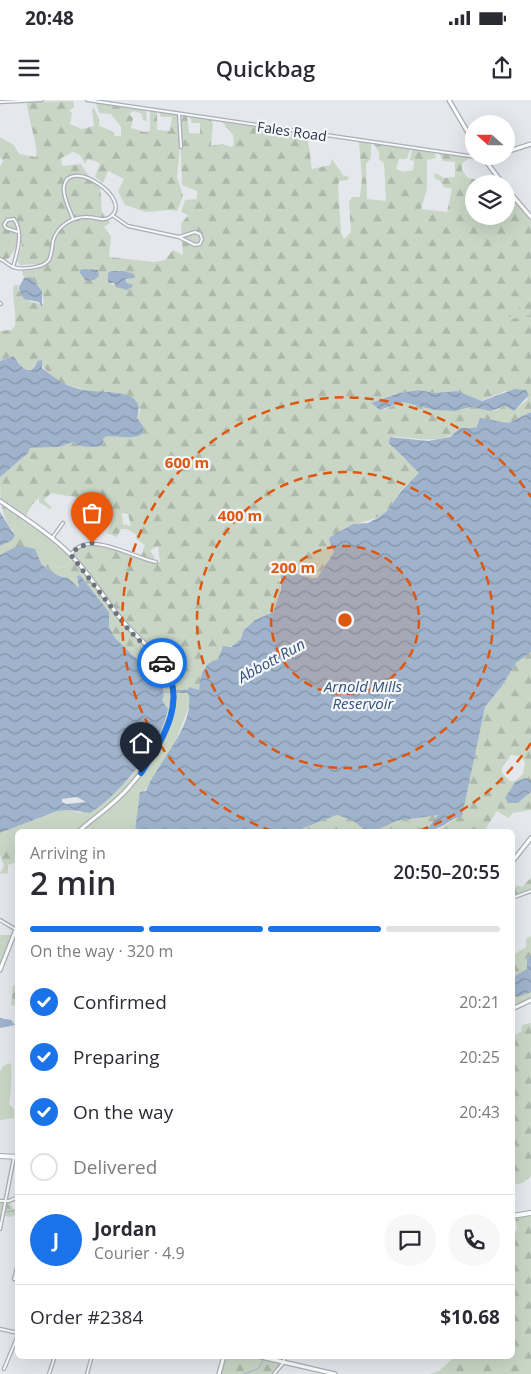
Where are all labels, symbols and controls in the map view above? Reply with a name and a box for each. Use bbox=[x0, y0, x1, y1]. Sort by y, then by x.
text: 20:48 bbox=[25, 5, 74, 31]
text: Quickbag bbox=[216, 53, 315, 83]
icon: menu bbox=[15, 54, 43, 82]
icon: share bbox=[488, 54, 516, 82]
north arrow bbox=[465, 115, 515, 165]
map controls bbox=[465, 115, 515, 225]
street label: Fales Road bbox=[256, 117, 328, 145]
button: layers bbox=[465, 175, 515, 225]
text: 600 m bbox=[165, 452, 209, 472]
pin bbox=[71, 492, 113, 543]
icon: bag bbox=[78, 499, 106, 527]
text: 400 m bbox=[218, 505, 262, 525]
text: 200 m bbox=[271, 557, 315, 577]
centre of rings bbox=[336, 611, 354, 629]
water label: Abbott Run bbox=[233, 633, 308, 687]
courier bbox=[137, 638, 187, 688]
icon: car bbox=[148, 649, 176, 677]
water label: Arnold Mills Reservoir bbox=[323, 676, 403, 713]
pin bbox=[120, 722, 162, 773]
icon: home bbox=[127, 729, 155, 757]
text: Arriving in bbox=[30, 842, 106, 864]
text: 20:50–20:55 bbox=[393, 859, 500, 885]
text: 2 min bbox=[30, 861, 116, 904]
text: On the way · 320 m bbox=[30, 940, 173, 962]
icon: check bbox=[30, 988, 58, 1016]
text: Confirmed bbox=[73, 989, 167, 1015]
text: 20:21 bbox=[459, 991, 500, 1013]
icon: check bbox=[30, 1043, 58, 1071]
text: Preparing bbox=[73, 1044, 160, 1070]
text: 20:25 bbox=[459, 1046, 500, 1068]
icon: check bbox=[30, 1098, 58, 1126]
text: On the way bbox=[73, 1099, 173, 1125]
text: 20:43 bbox=[459, 1101, 500, 1123]
text: Delivered bbox=[73, 1154, 157, 1180]
button: chat bbox=[384, 1214, 436, 1266]
button: phone bbox=[448, 1214, 500, 1266]
text: Jordan bbox=[94, 1216, 157, 1242]
text: J bbox=[53, 1227, 59, 1253]
text: Courier · 4.9 bbox=[94, 1242, 185, 1264]
text: Order #2384 bbox=[30, 1304, 143, 1330]
text: $10.68 bbox=[440, 1304, 500, 1330]

